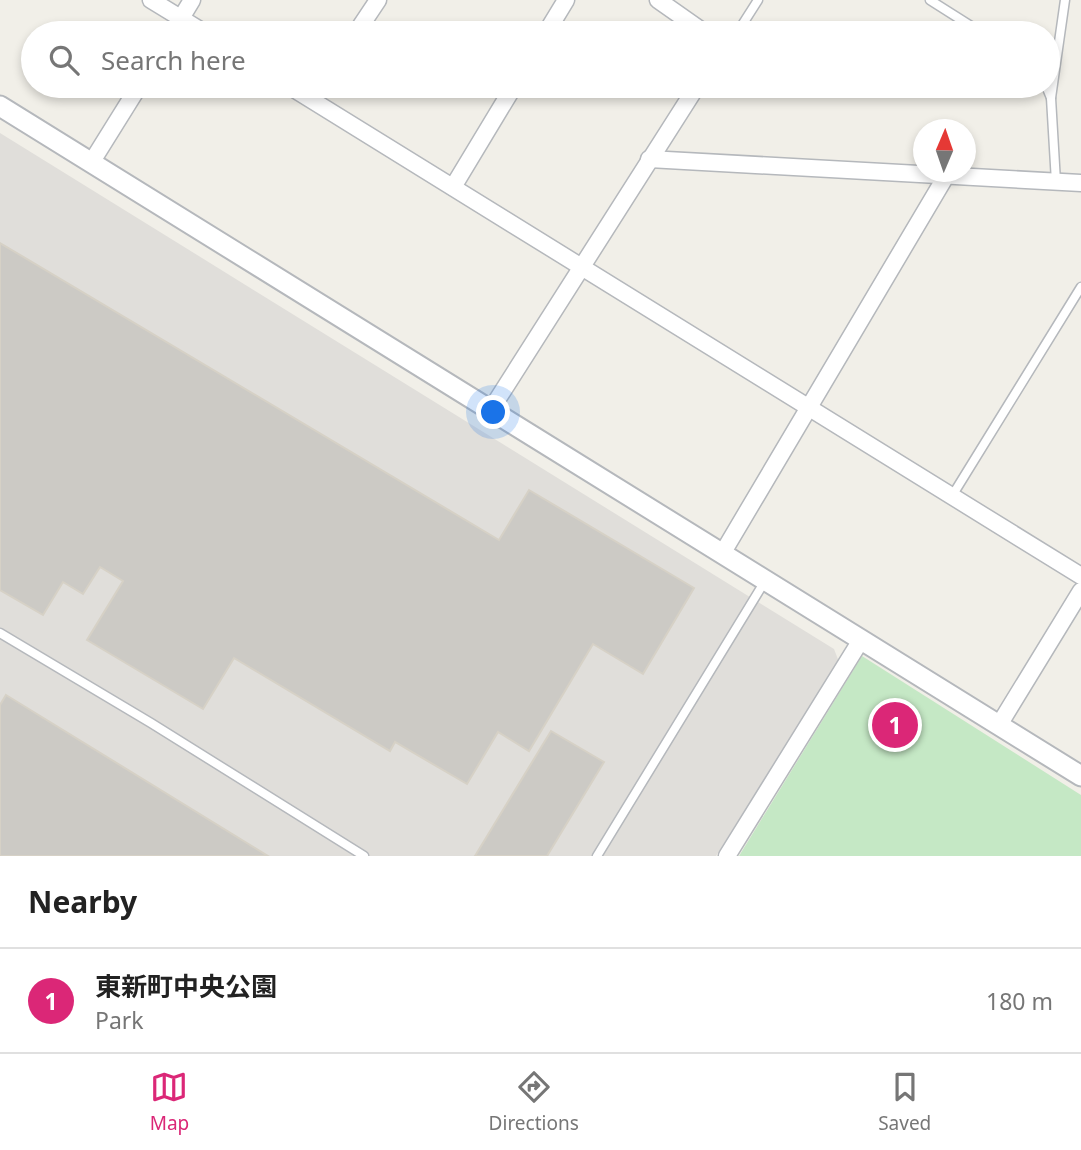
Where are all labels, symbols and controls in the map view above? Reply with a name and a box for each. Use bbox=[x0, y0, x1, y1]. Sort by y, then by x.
search box bbox=[21, 21, 1060, 98]
icon: search bbox=[45, 41, 83, 79]
text: Search here bbox=[101, 42, 246, 78]
north arrow bbox=[913, 119, 976, 182]
your location bbox=[476, 395, 510, 429]
pin: 1 bbox=[872, 699, 918, 751]
text: Nearby bbox=[28, 881, 137, 922]
text: 東新町中央公園 bbox=[95, 968, 277, 1004]
text: 1 bbox=[44, 985, 58, 1017]
text: 180 m bbox=[986, 985, 1053, 1017]
text: Park bbox=[95, 1004, 144, 1036]
tab: Map bbox=[150, 1068, 189, 1136]
tab: Directions bbox=[489, 1068, 579, 1136]
tab: Saved bbox=[878, 1068, 931, 1136]

